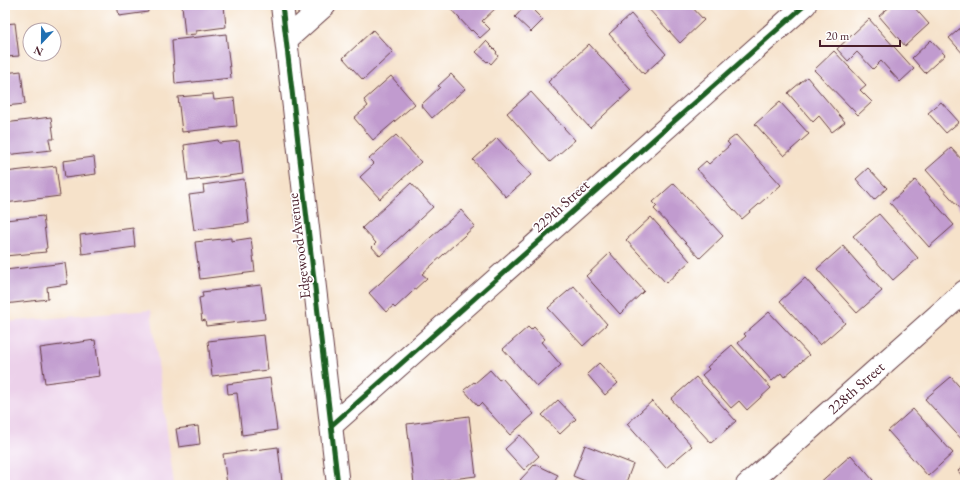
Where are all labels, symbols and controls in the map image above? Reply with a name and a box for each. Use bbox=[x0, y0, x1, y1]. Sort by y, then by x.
north arrow bbox=[22, 22, 62, 62]
scale bar bbox=[820, 22, 900, 48]
text: 20 m bbox=[826, 28, 850, 44]
text: N bbox=[31, 43, 45, 59]
street label: 229th Street bbox=[528, 175, 593, 236]
street label: Edgewood Avenue bbox=[283, 192, 314, 300]
street label: 228th Street bbox=[823, 357, 888, 418]

